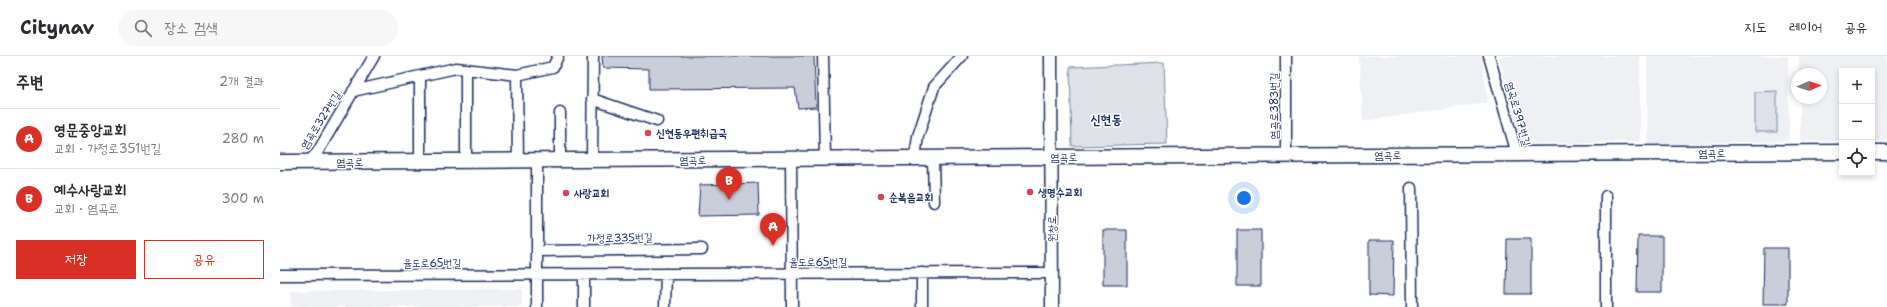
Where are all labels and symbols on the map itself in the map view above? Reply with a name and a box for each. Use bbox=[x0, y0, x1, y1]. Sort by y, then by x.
north arrow bbox=[1791, 68, 1827, 104]
street label: 염곡로383번길 bbox=[1267, 73, 1282, 139]
street label: 염곡로397번길 bbox=[1502, 80, 1534, 148]
street label: 염곡로327번길 bbox=[297, 88, 345, 152]
district label: 신현동 bbox=[1090, 111, 1122, 128]
place label: 신현동우편취급국 bbox=[656, 126, 727, 141]
marker: 신현동우편취급국 bbox=[643, 128, 653, 138]
street label: 염곡로 bbox=[1699, 146, 1725, 161]
street label: 염곡로 bbox=[1375, 148, 1401, 163]
street label: 염곡로 bbox=[1051, 150, 1077, 165]
street label: 염곡로 bbox=[680, 153, 706, 168]
street label: 염곡로 bbox=[337, 155, 363, 170]
pin: B bbox=[716, 167, 742, 200]
place label: 생명수교회 bbox=[1037, 185, 1082, 200]
place label: 사랑교회 bbox=[573, 186, 610, 201]
marker: 생명수교회 bbox=[1025, 187, 1035, 197]
marker: 사랑교회 bbox=[561, 188, 571, 198]
your location bbox=[1234, 188, 1254, 208]
place label: 순복음교회 bbox=[889, 190, 933, 205]
marker: 순복음교회 bbox=[876, 192, 886, 202]
pin: A bbox=[760, 213, 786, 246]
street label: 원창로 bbox=[1045, 216, 1060, 242]
street label: 가정로335번길 bbox=[587, 230, 653, 246]
street label: 율도로65번길 bbox=[789, 255, 847, 270]
street label: 율도로65번길 bbox=[403, 256, 461, 271]

